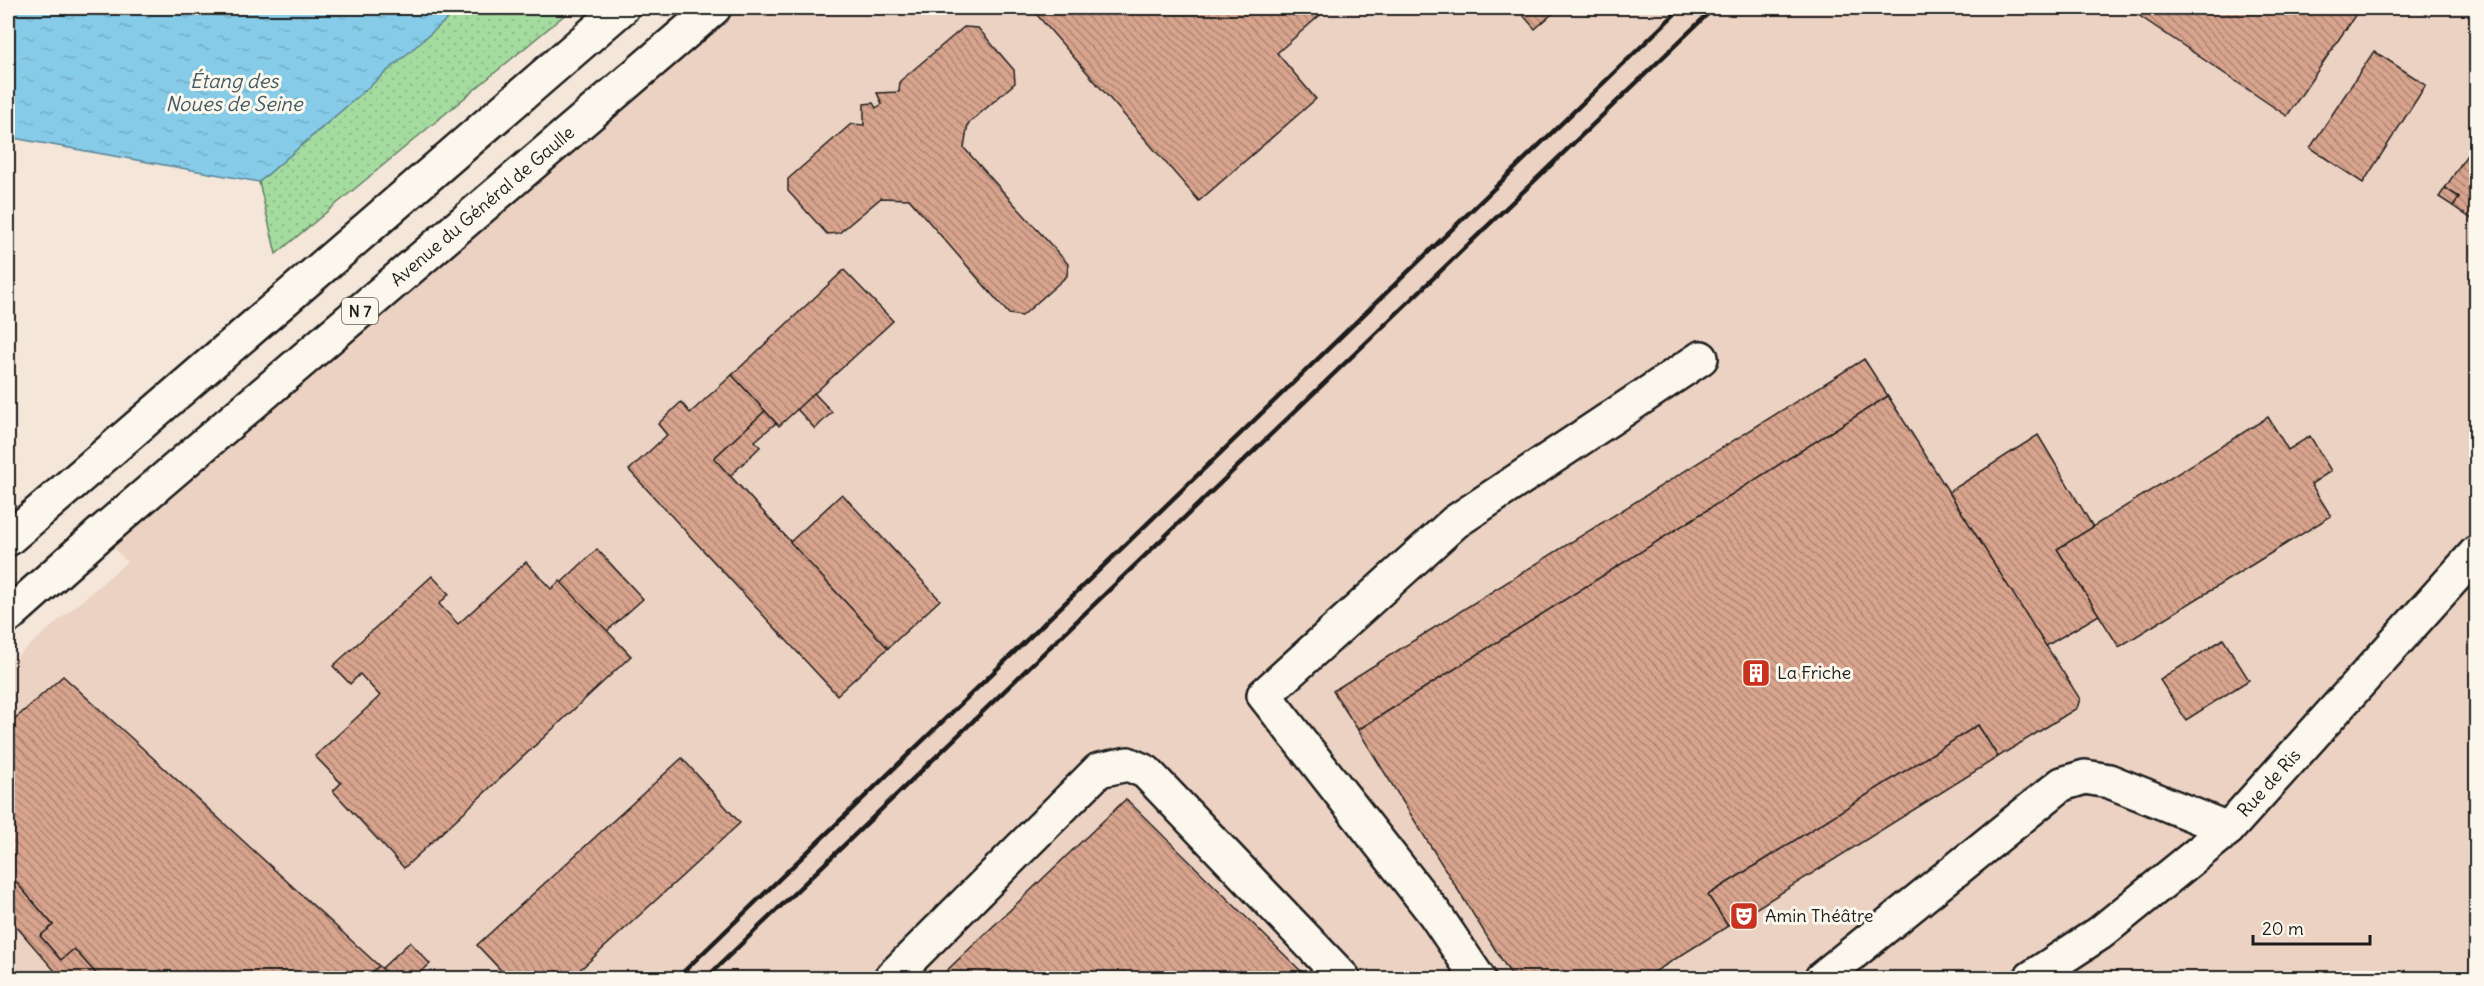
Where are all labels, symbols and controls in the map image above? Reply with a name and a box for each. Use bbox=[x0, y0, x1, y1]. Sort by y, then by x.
water label: Étang des Noues de Seine bbox=[165, 68, 304, 116]
street label: Avenue du Général de Gaulle bbox=[386, 121, 579, 291]
road number: N 7 bbox=[342, 298, 378, 324]
building icon: La Friche bbox=[1740, 657, 1772, 689]
place label: La Friche bbox=[1777, 661, 1851, 684]
street label: Rue de Ris bbox=[2232, 744, 2305, 822]
theatre icon: Amin Théâtre bbox=[1728, 900, 1760, 932]
place label: Amin Théâtre bbox=[1765, 904, 1873, 927]
scale bar bbox=[2253, 908, 2370, 946]
text: 20 m bbox=[2262, 917, 2304, 940]

